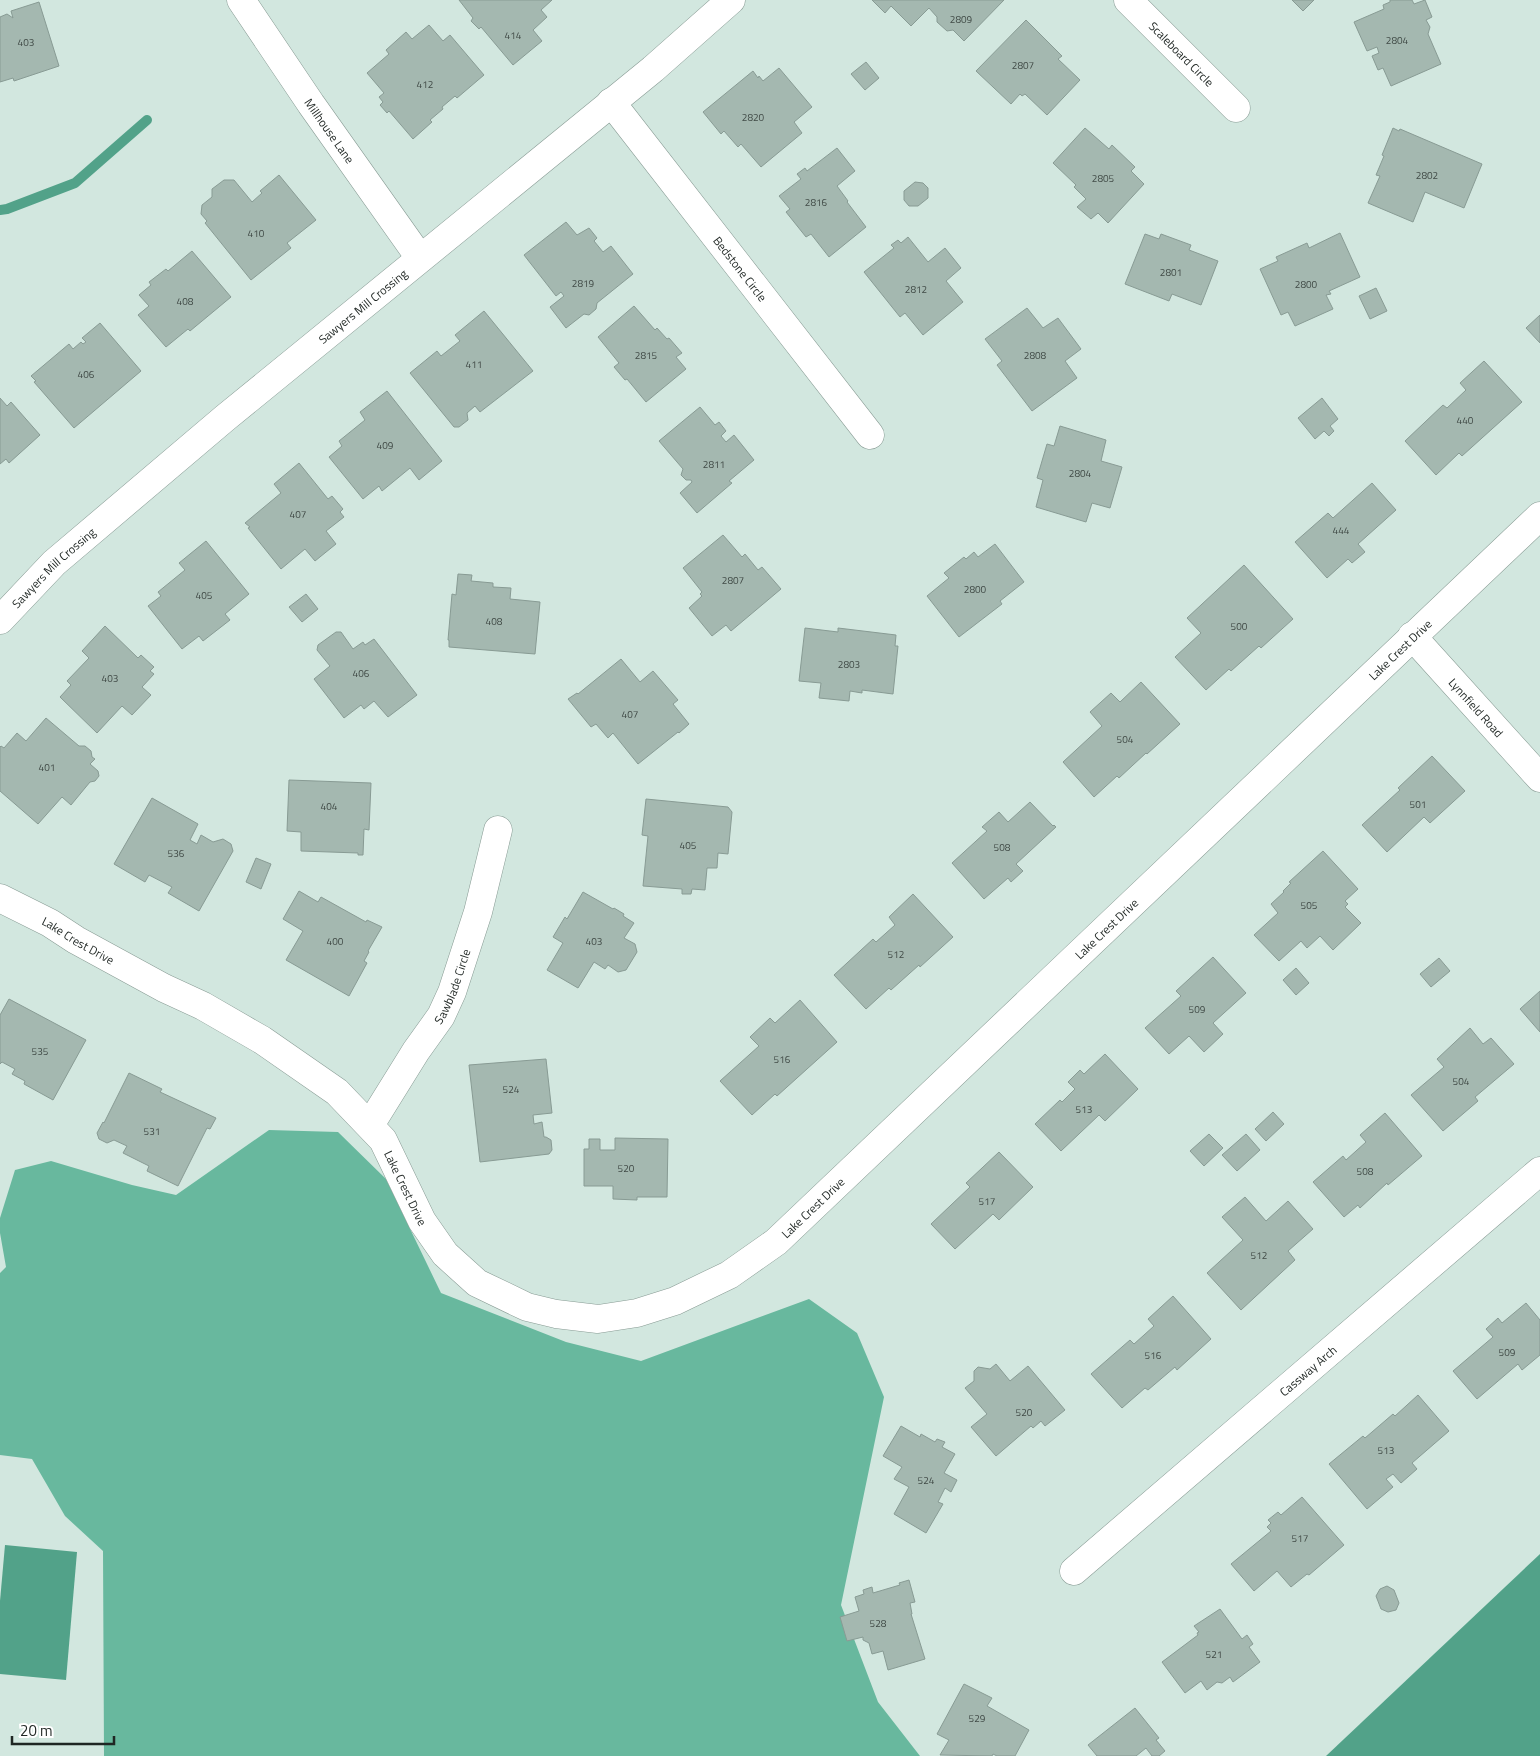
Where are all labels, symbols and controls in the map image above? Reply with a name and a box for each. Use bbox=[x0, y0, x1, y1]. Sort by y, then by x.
house number: 2809 bbox=[950, 12, 973, 27]
street label: Scaleboard Circle bbox=[1145, 17, 1219, 91]
house number: 414 bbox=[505, 28, 522, 43]
house number: 2804 bbox=[1386, 33, 1409, 48]
house number: 403 bbox=[18, 35, 34, 50]
house number: 2807 bbox=[1012, 58, 1034, 73]
house number: 412 bbox=[417, 77, 433, 92]
street label: Millhouse Lane bbox=[300, 94, 360, 167]
house number: 2820 bbox=[742, 110, 765, 125]
house number: 2802 bbox=[1416, 168, 1438, 183]
house number: 2805 bbox=[1092, 171, 1115, 186]
house number: 2816 bbox=[805, 195, 828, 210]
house number: 410 bbox=[248, 226, 265, 241]
street label: Bedstone Circle bbox=[709, 232, 772, 305]
street label: Sawyers Mill Crossing bbox=[314, 264, 411, 348]
house number: 2801 bbox=[1160, 265, 1182, 280]
house number: 2819 bbox=[572, 276, 595, 291]
house number: 2800 bbox=[1295, 277, 1318, 292]
house number: 2812 bbox=[905, 282, 927, 297]
house number: 408 bbox=[177, 294, 194, 309]
house number: 2815 bbox=[635, 348, 658, 363]
house number: 2808 bbox=[1024, 348, 1047, 363]
house number: 411 bbox=[466, 357, 482, 372]
house number: 406 bbox=[78, 367, 95, 382]
house number: 440 bbox=[1457, 413, 1474, 428]
house number: 409 bbox=[377, 438, 394, 453]
house number: 2811 bbox=[703, 457, 725, 472]
house number: 2804 bbox=[1069, 466, 1092, 481]
house number: 407 bbox=[290, 507, 306, 522]
street label: Sawyers Mill Crossing bbox=[7, 522, 99, 612]
house number: 444 bbox=[1333, 523, 1350, 538]
house number: 2807 bbox=[722, 573, 744, 588]
house number: 2800 bbox=[964, 582, 987, 597]
house number: 405 bbox=[196, 588, 213, 603]
house number: 408 bbox=[486, 614, 503, 629]
street label: Lake Crest Drive bbox=[1364, 614, 1436, 684]
house number: 500 bbox=[1231, 619, 1248, 634]
house number: 2803 bbox=[838, 657, 860, 672]
house number: 406 bbox=[353, 666, 370, 681]
house number: 403 bbox=[102, 671, 118, 686]
street label: Lynnfield Road bbox=[1444, 673, 1508, 741]
house number: 407 bbox=[622, 707, 638, 722]
house number: 504 bbox=[1117, 732, 1134, 747]
house number: 401 bbox=[39, 760, 55, 775]
house number: 501 bbox=[1410, 797, 1426, 812]
house number: 404 bbox=[321, 799, 338, 814]
house number: 405 bbox=[680, 838, 697, 853]
house number: 508 bbox=[994, 840, 1011, 855]
house number: 536 bbox=[168, 846, 185, 861]
street label: Lake Crest Drive bbox=[1070, 893, 1142, 963]
house number: 505 bbox=[1301, 898, 1318, 913]
street label: Lake Crest Drive bbox=[39, 911, 118, 969]
house number: 400 bbox=[327, 934, 344, 949]
house number: 403 bbox=[586, 934, 602, 949]
street label: Sawblade Circle bbox=[429, 946, 475, 1028]
house number: 512 bbox=[888, 947, 904, 962]
house number: 509 bbox=[1189, 1002, 1206, 1017]
house number: 535 bbox=[32, 1044, 49, 1059]
house number: 516 bbox=[774, 1052, 791, 1067]
house number: 504 bbox=[1453, 1074, 1470, 1089]
house number: 524 bbox=[503, 1082, 520, 1097]
house number: 513 bbox=[1076, 1102, 1092, 1117]
house number: 531 bbox=[144, 1124, 160, 1139]
street label: Lake Crest Drive bbox=[380, 1147, 432, 1230]
house number: 520 bbox=[618, 1161, 635, 1176]
house number: 508 bbox=[1357, 1164, 1374, 1179]
street label: Lake Crest Drive bbox=[777, 1172, 849, 1242]
house number: 517 bbox=[979, 1194, 995, 1209]
house number: 512 bbox=[1251, 1248, 1267, 1263]
street label: Cassway Arch bbox=[1275, 1340, 1340, 1400]
house number: 509 bbox=[1499, 1345, 1516, 1360]
house number: 516 bbox=[1145, 1348, 1162, 1363]
house number: 520 bbox=[1016, 1405, 1033, 1420]
house number: 513 bbox=[1378, 1443, 1394, 1458]
house number: 524 bbox=[918, 1473, 935, 1488]
house number: 517 bbox=[1292, 1531, 1308, 1546]
house number: 528 bbox=[870, 1616, 887, 1631]
house number: 521 bbox=[1206, 1647, 1222, 1662]
house number: 529 bbox=[969, 1711, 986, 1726]
scale bar bbox=[12, 1714, 115, 1746]
text: 20 m bbox=[20, 1719, 53, 1742]

